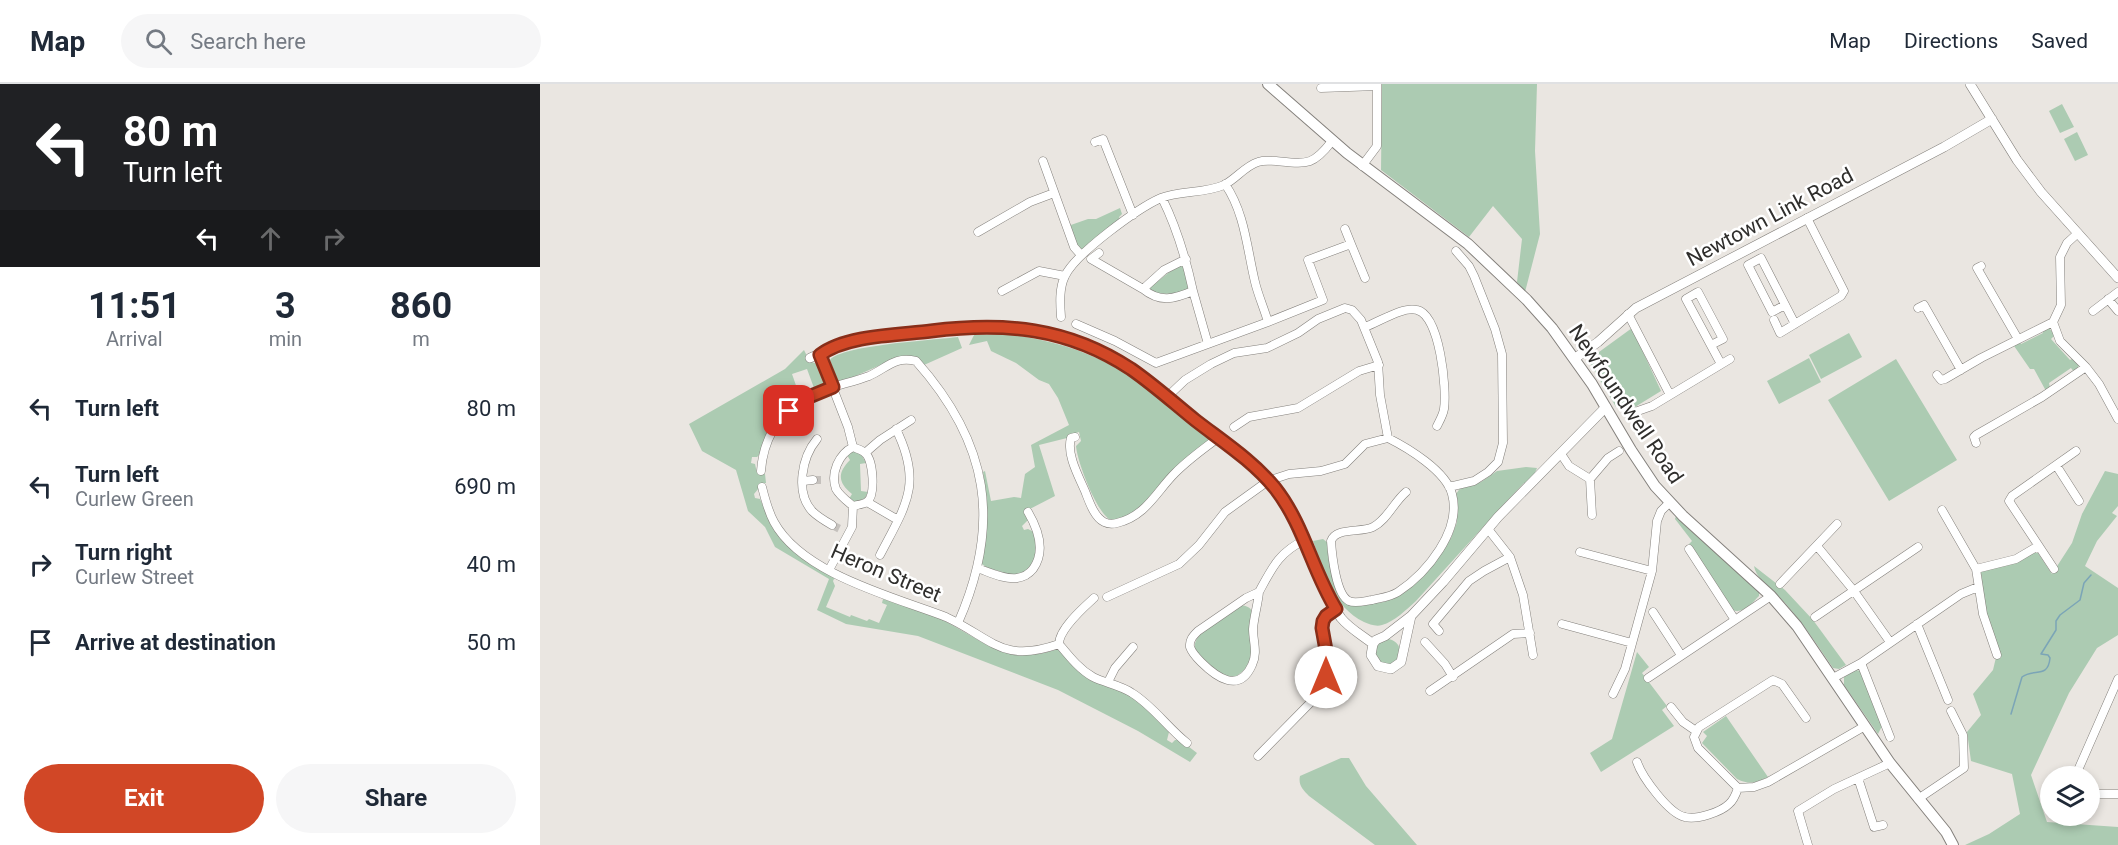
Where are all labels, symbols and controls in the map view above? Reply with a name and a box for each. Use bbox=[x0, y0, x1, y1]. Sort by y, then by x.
search box bbox=[121, 14, 541, 68]
text: Map bbox=[30, 25, 85, 58]
icon: search bbox=[142, 25, 175, 58]
text: Search here bbox=[190, 29, 306, 54]
text: Map bbox=[1829, 29, 1871, 53]
text: Directions bbox=[1904, 29, 1998, 53]
text: Saved bbox=[2031, 29, 2088, 53]
text: 80 m bbox=[123, 107, 218, 156]
icon: left bbox=[24, 108, 102, 186]
text: Turn left bbox=[123, 157, 223, 189]
street label: Newtown Link Road bbox=[1683, 163, 1857, 271]
icon: left bbox=[191, 222, 224, 255]
icon: ahead bbox=[254, 222, 287, 255]
icon: right bbox=[317, 222, 350, 255]
text: 11:51 bbox=[88, 285, 181, 327]
text: 3 bbox=[275, 285, 296, 327]
text: 860 bbox=[390, 285, 452, 327]
street label: Newfoundwell Road bbox=[1564, 320, 1688, 488]
text: Arrival bbox=[106, 327, 163, 351]
text: min bbox=[269, 327, 302, 351]
text: m bbox=[412, 327, 430, 351]
pin bbox=[763, 385, 814, 436]
icon: left bbox=[24, 392, 57, 425]
icon: arrive bbox=[772, 394, 805, 427]
text: Turn left bbox=[75, 396, 159, 421]
text: 80 m bbox=[467, 396, 516, 421]
text: Turn left bbox=[75, 462, 159, 487]
icon: left bbox=[24, 470, 57, 503]
text: 690 m bbox=[454, 474, 516, 499]
text: Curlew Green bbox=[75, 487, 194, 511]
street label: Heron Street bbox=[827, 539, 945, 607]
text: Turn right bbox=[75, 540, 172, 565]
icon: right bbox=[24, 548, 57, 581]
text: 40 m bbox=[467, 552, 516, 577]
text: Curlew Street bbox=[75, 565, 194, 589]
icon: arrive bbox=[24, 626, 57, 659]
text: Arrive at destination bbox=[75, 630, 276, 655]
text: 50 m bbox=[467, 630, 516, 655]
position arrow bbox=[1294, 645, 1358, 709]
button: Exit bbox=[24, 764, 264, 833]
button: Share bbox=[276, 764, 516, 833]
map controls bbox=[2040, 766, 2100, 826]
button: layers bbox=[2040, 766, 2100, 826]

